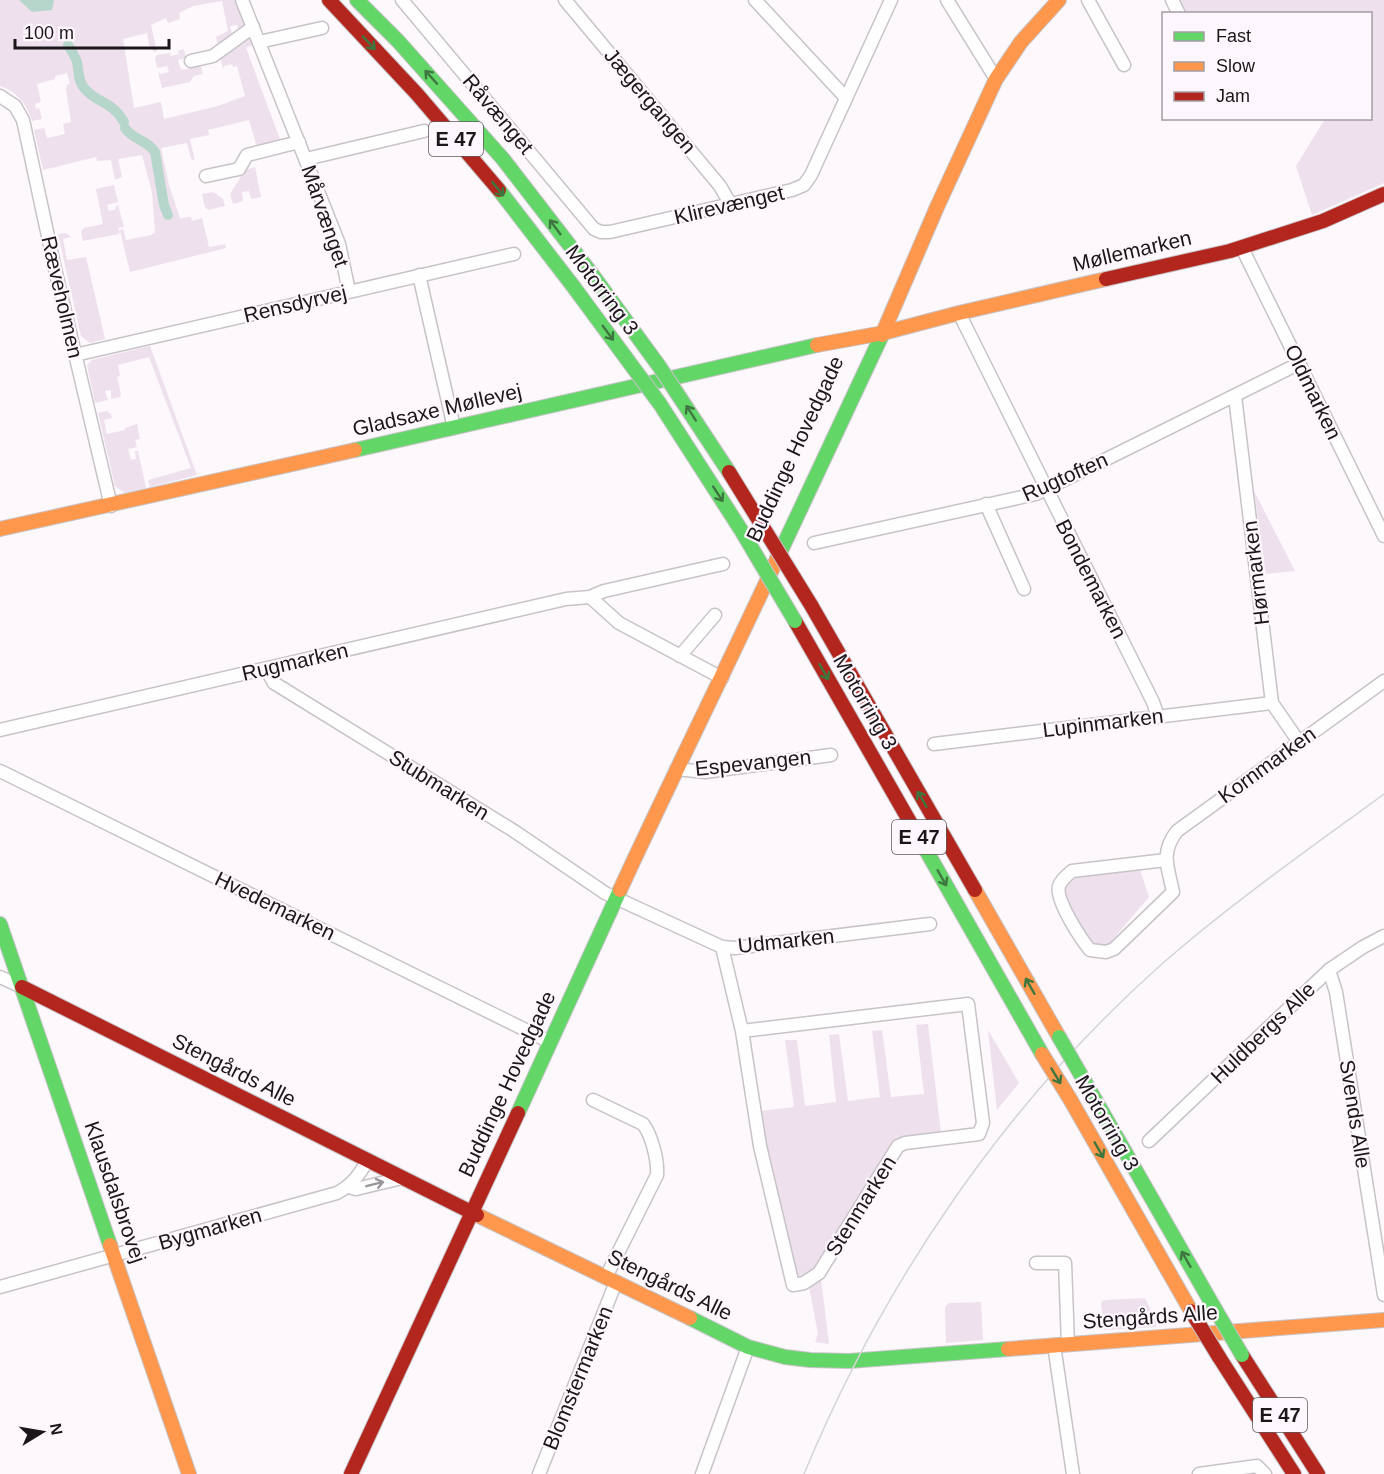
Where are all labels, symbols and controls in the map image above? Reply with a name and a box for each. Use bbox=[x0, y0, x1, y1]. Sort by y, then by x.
scale bar bbox=[15, 12, 170, 50]
legend bbox=[1162, 12, 1372, 120]
text: 100 m bbox=[24, 23, 74, 43]
text: Fast bbox=[1216, 26, 1251, 46]
one-way arrow bbox=[361, 35, 376, 50]
street label: Jægergangen bbox=[600, 44, 701, 158]
text: Slow bbox=[1216, 56, 1256, 76]
street label: Råvænget bbox=[458, 69, 538, 158]
one-way arrow bbox=[424, 70, 438, 85]
text: Jam bbox=[1216, 86, 1250, 106]
road number: E 47 bbox=[429, 122, 483, 156]
street label: Mårvænget bbox=[297, 162, 354, 270]
one-way arrow bbox=[491, 180, 504, 196]
street label: Klirevænget bbox=[672, 181, 786, 228]
one-way arrow bbox=[549, 219, 562, 235]
street label: Møllemarken bbox=[1070, 226, 1194, 275]
street label: Ræveholmen bbox=[37, 233, 88, 360]
street label: Motorring 3 bbox=[561, 240, 644, 339]
street label: Rensdyrvej bbox=[241, 280, 349, 327]
one-way arrow bbox=[602, 324, 614, 340]
street label: Oldmarken bbox=[1281, 341, 1346, 443]
street label: Buddinge Hovedgade bbox=[741, 352, 848, 545]
street label: Gladsaxe Møllevej bbox=[350, 379, 524, 440]
one-way arrow bbox=[684, 405, 697, 422]
street label: Rugtoften bbox=[1019, 448, 1111, 506]
one-way arrow bbox=[712, 485, 724, 502]
street label: Bondemarken bbox=[1052, 515, 1131, 642]
street label: Hørmarken bbox=[1238, 520, 1273, 627]
street label: Rugmarken bbox=[239, 638, 350, 685]
street label: Motorring 3 bbox=[829, 650, 902, 753]
one-way arrow bbox=[818, 663, 830, 680]
street label: Lupinmarken bbox=[1041, 704, 1165, 741]
street label: Kornmarken bbox=[1214, 722, 1320, 808]
street label: Stubmarken bbox=[385, 745, 493, 824]
street label: Espevangen bbox=[694, 745, 812, 780]
one-way arrow bbox=[916, 791, 928, 808]
road number: E 47 bbox=[892, 820, 946, 854]
street label: Hvedemarken bbox=[211, 867, 339, 945]
one-way arrow bbox=[936, 869, 948, 886]
street label: Udmarken bbox=[737, 924, 835, 957]
street label: Huldbergs Alle bbox=[1206, 977, 1319, 1088]
one-way arrow bbox=[1024, 978, 1036, 995]
street label: Buddinge Hovedgade bbox=[453, 987, 560, 1180]
street label: Stengårds Alle bbox=[169, 1029, 300, 1111]
street label: Svends Alle bbox=[1336, 1058, 1375, 1170]
one-way arrow bbox=[1050, 1067, 1062, 1084]
street label: Motorring 3 bbox=[1071, 1071, 1144, 1174]
street label: Klausdalsbrovej bbox=[80, 1118, 150, 1266]
one-way arrow bbox=[1093, 1141, 1105, 1158]
street label: Stenmarken bbox=[821, 1152, 900, 1260]
one-way arrow bbox=[366, 1178, 385, 1190]
street label: Bygmarken bbox=[156, 1203, 264, 1254]
street label: Stengårds Alle bbox=[604, 1245, 736, 1325]
one-way arrow bbox=[1180, 1250, 1191, 1268]
street label: Stengårds Alle bbox=[1082, 1300, 1218, 1333]
street label: Blomstermarken bbox=[538, 1303, 617, 1453]
road number: E 47 bbox=[1253, 1398, 1307, 1432]
north arrow bbox=[12, 1402, 72, 1462]
text: N bbox=[47, 1422, 66, 1437]

